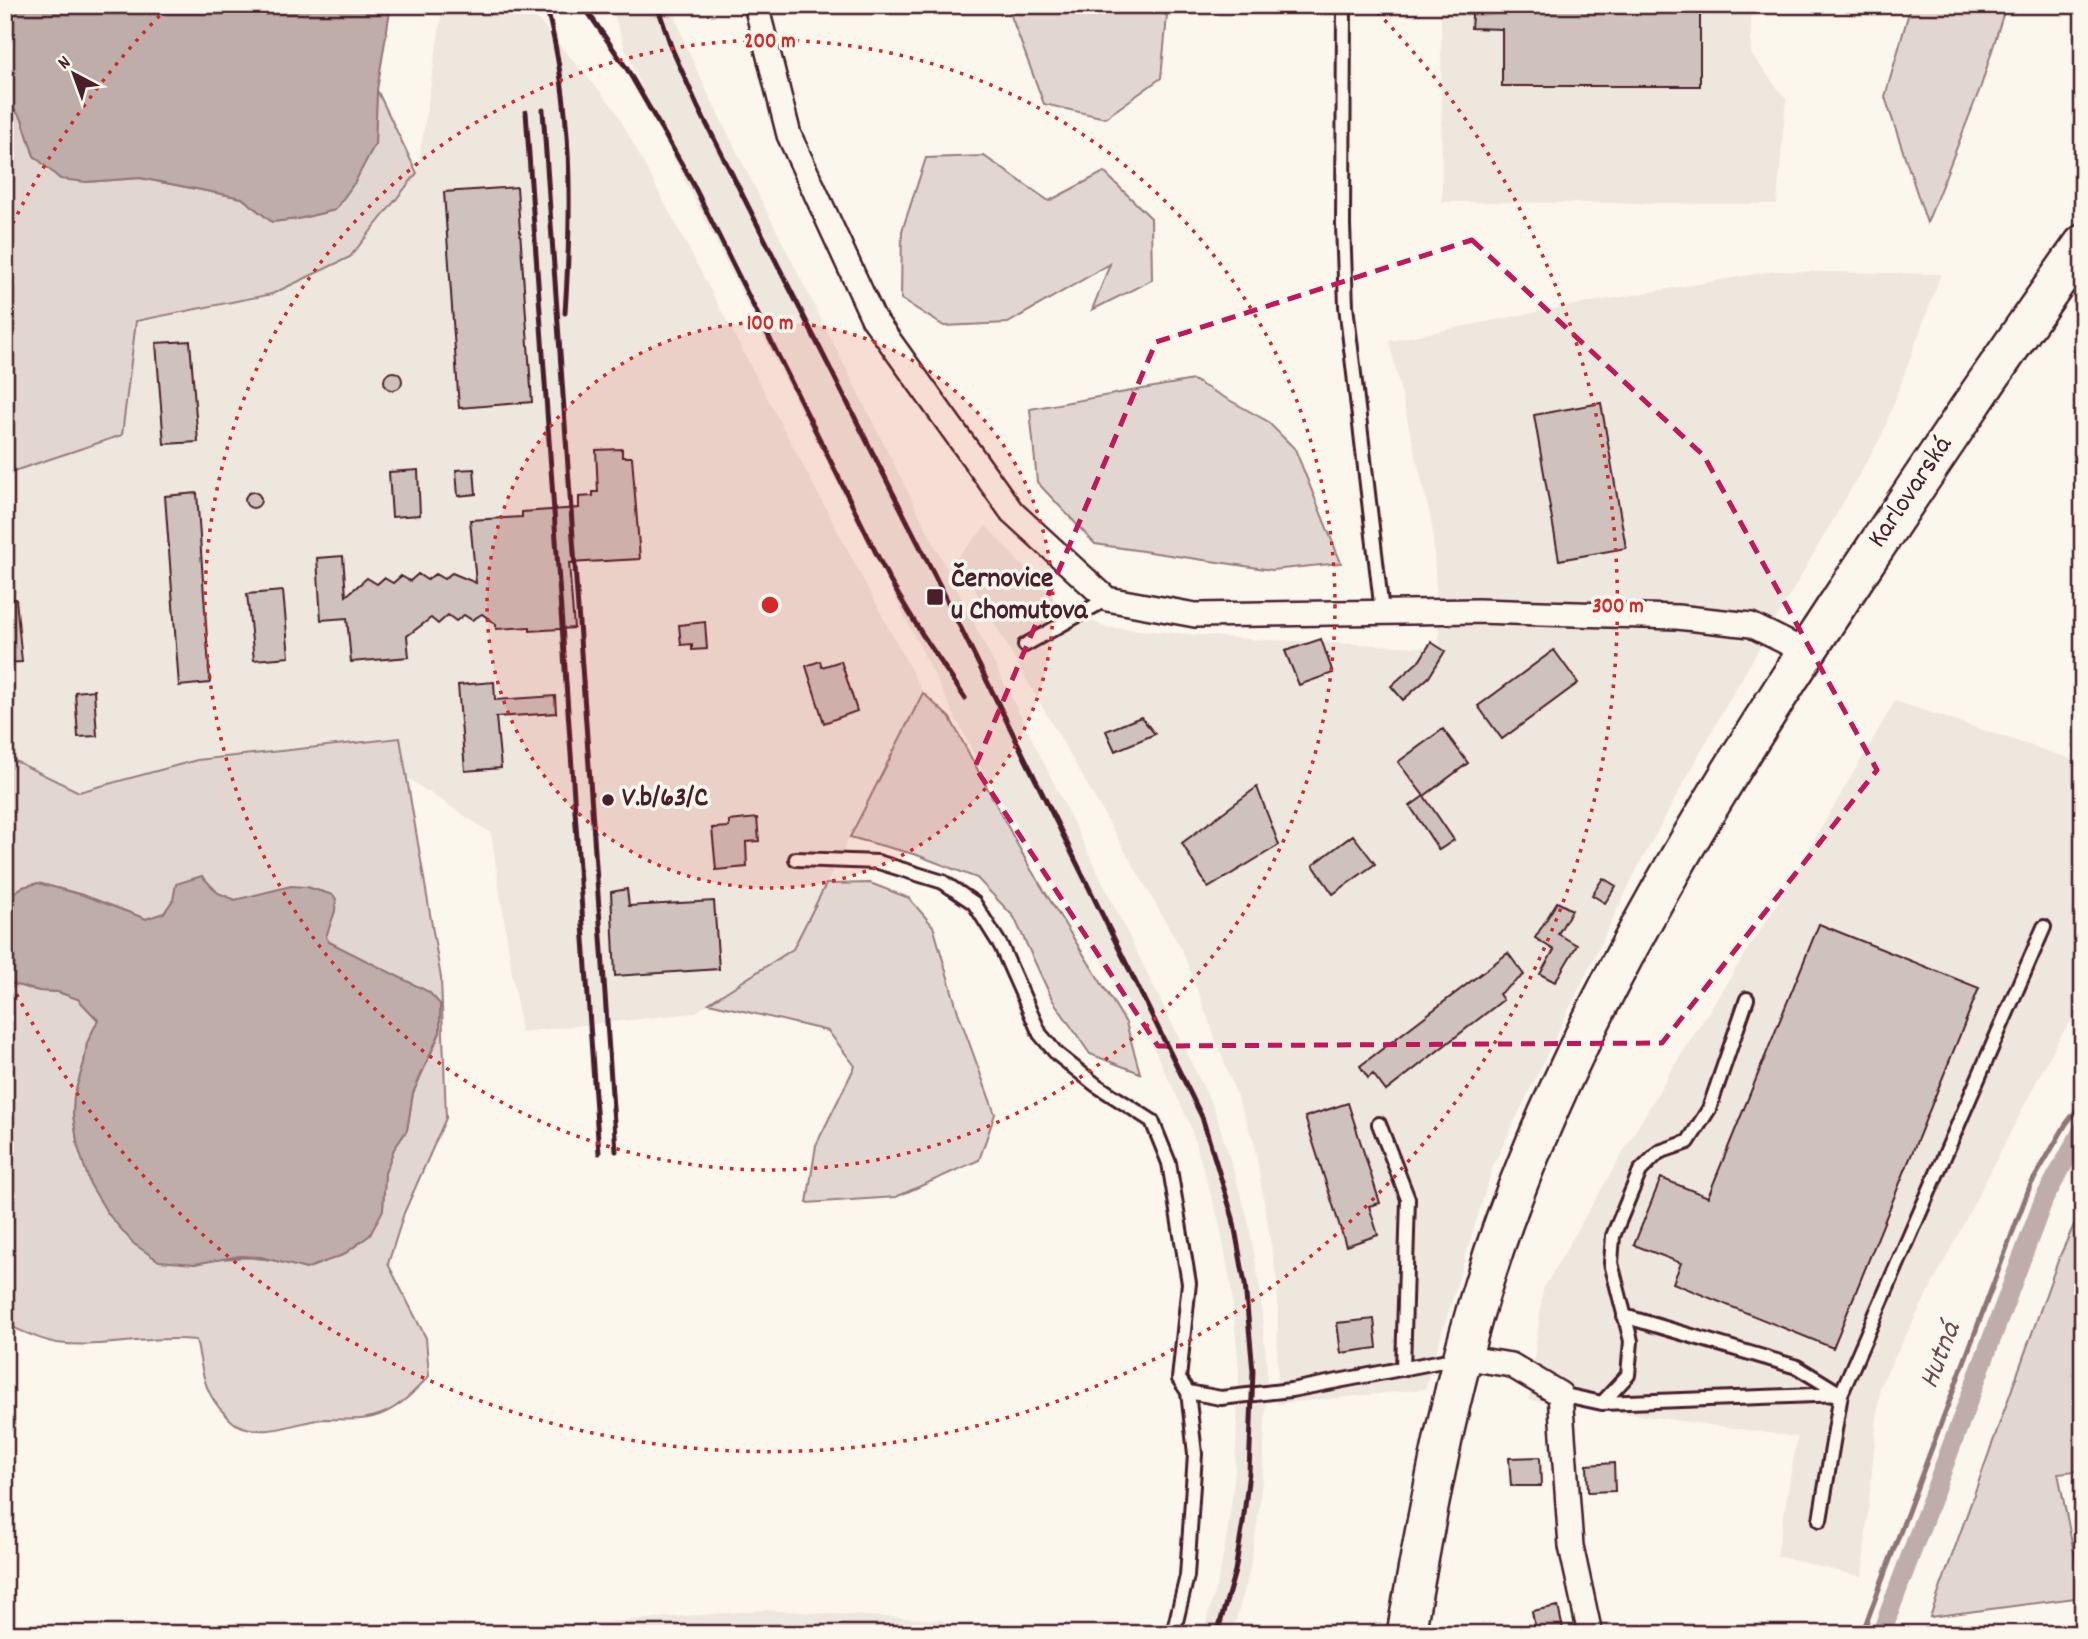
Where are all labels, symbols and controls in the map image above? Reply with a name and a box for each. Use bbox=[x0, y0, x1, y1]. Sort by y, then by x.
text: 200 m bbox=[744, 28, 796, 58]
north arrow bbox=[38, 38, 108, 108]
text: N bbox=[53, 51, 78, 77]
text: 100 m bbox=[747, 310, 793, 340]
street label: Karlovarská bbox=[1860, 429, 1964, 557]
place label: Černovice u Chomutova bbox=[951, 561, 1088, 633]
marker: Černovice u Chomutova bbox=[925, 587, 945, 607]
centre of rings bbox=[758, 593, 782, 617]
text: 300 m bbox=[1592, 593, 1644, 623]
place label: V.b/63/C bbox=[622, 780, 708, 820]
marker: V.b/63/C bbox=[600, 792, 616, 808]
water label: Hutná bbox=[1910, 1314, 1975, 1396]

